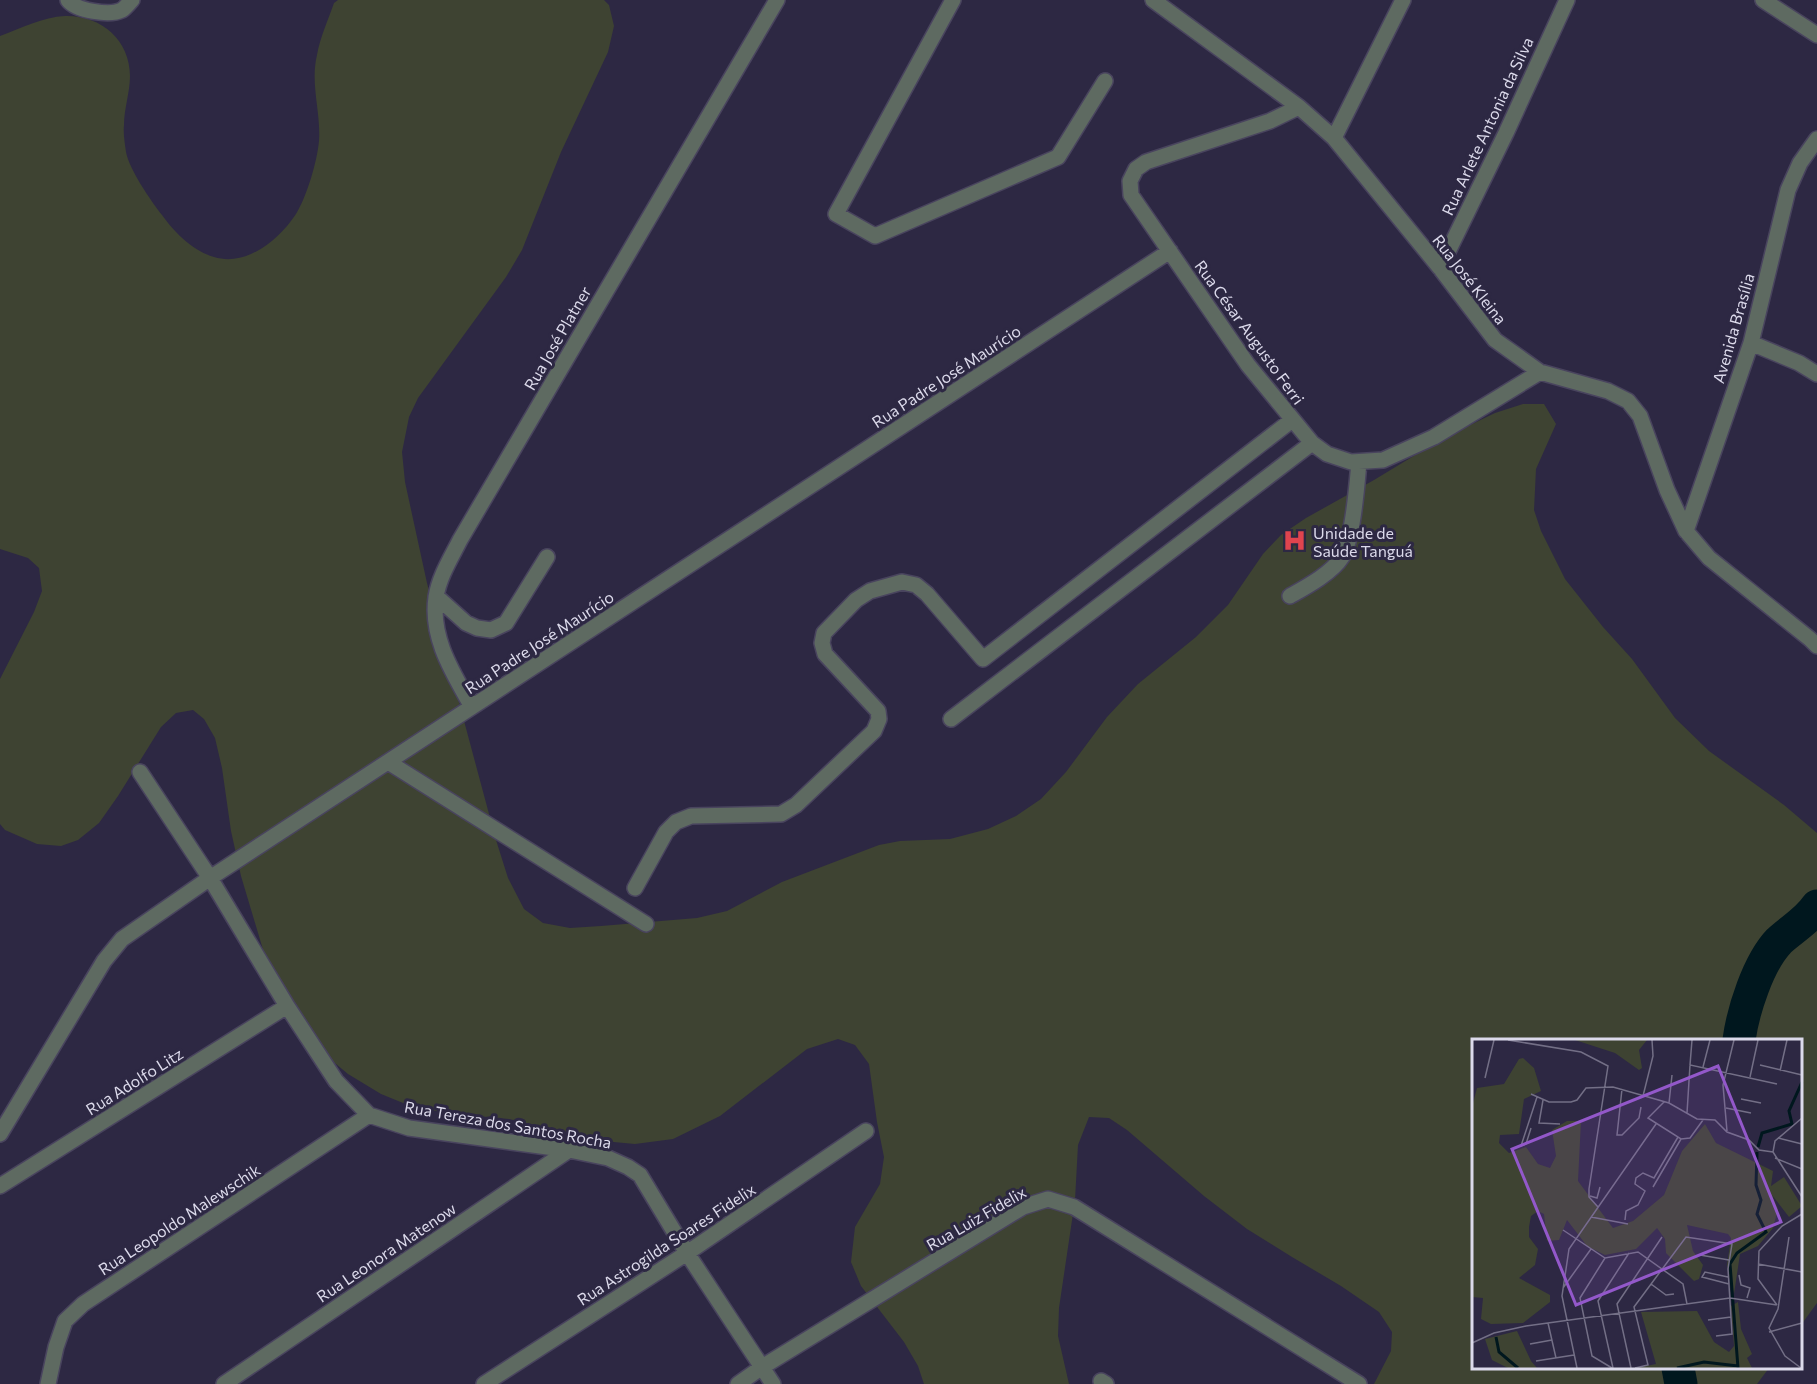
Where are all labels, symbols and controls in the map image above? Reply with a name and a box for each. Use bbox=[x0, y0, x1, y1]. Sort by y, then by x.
street label: Rua Arlete Antonia da Silva bbox=[1437, 34, 1537, 218]
street label: Rua José Kleina bbox=[1429, 230, 1511, 328]
street label: Rua César Augusto Ferri bbox=[1191, 256, 1309, 408]
street label: Avenida Brasília bbox=[1708, 271, 1758, 385]
street label: Rua José Platner bbox=[520, 282, 595, 393]
street label: Rua Padre José Maurício bbox=[868, 321, 1024, 431]
place label: Unidade de Saúde Tanguá bbox=[1313, 523, 1413, 560]
hospital icon: Unidade de Saúde Tanguá bbox=[1282, 528, 1308, 554]
street label: Rua Padre José Maurício bbox=[461, 587, 617, 697]
inset map bbox=[1472, 1039, 1802, 1369]
street label: Rua Adolfo Litz bbox=[82, 1044, 186, 1118]
street label: Rua Tereza dos Santos Rocha bbox=[403, 1096, 613, 1152]
street label: Rua Leopoldo Malewschik bbox=[95, 1159, 264, 1278]
street label: Rua Astrogilda Soares Fidelix bbox=[573, 1179, 759, 1309]
street label: Rua Luiz Fidelix bbox=[923, 1182, 1030, 1254]
street label: Rua Leonora Matenow bbox=[313, 1198, 460, 1306]

